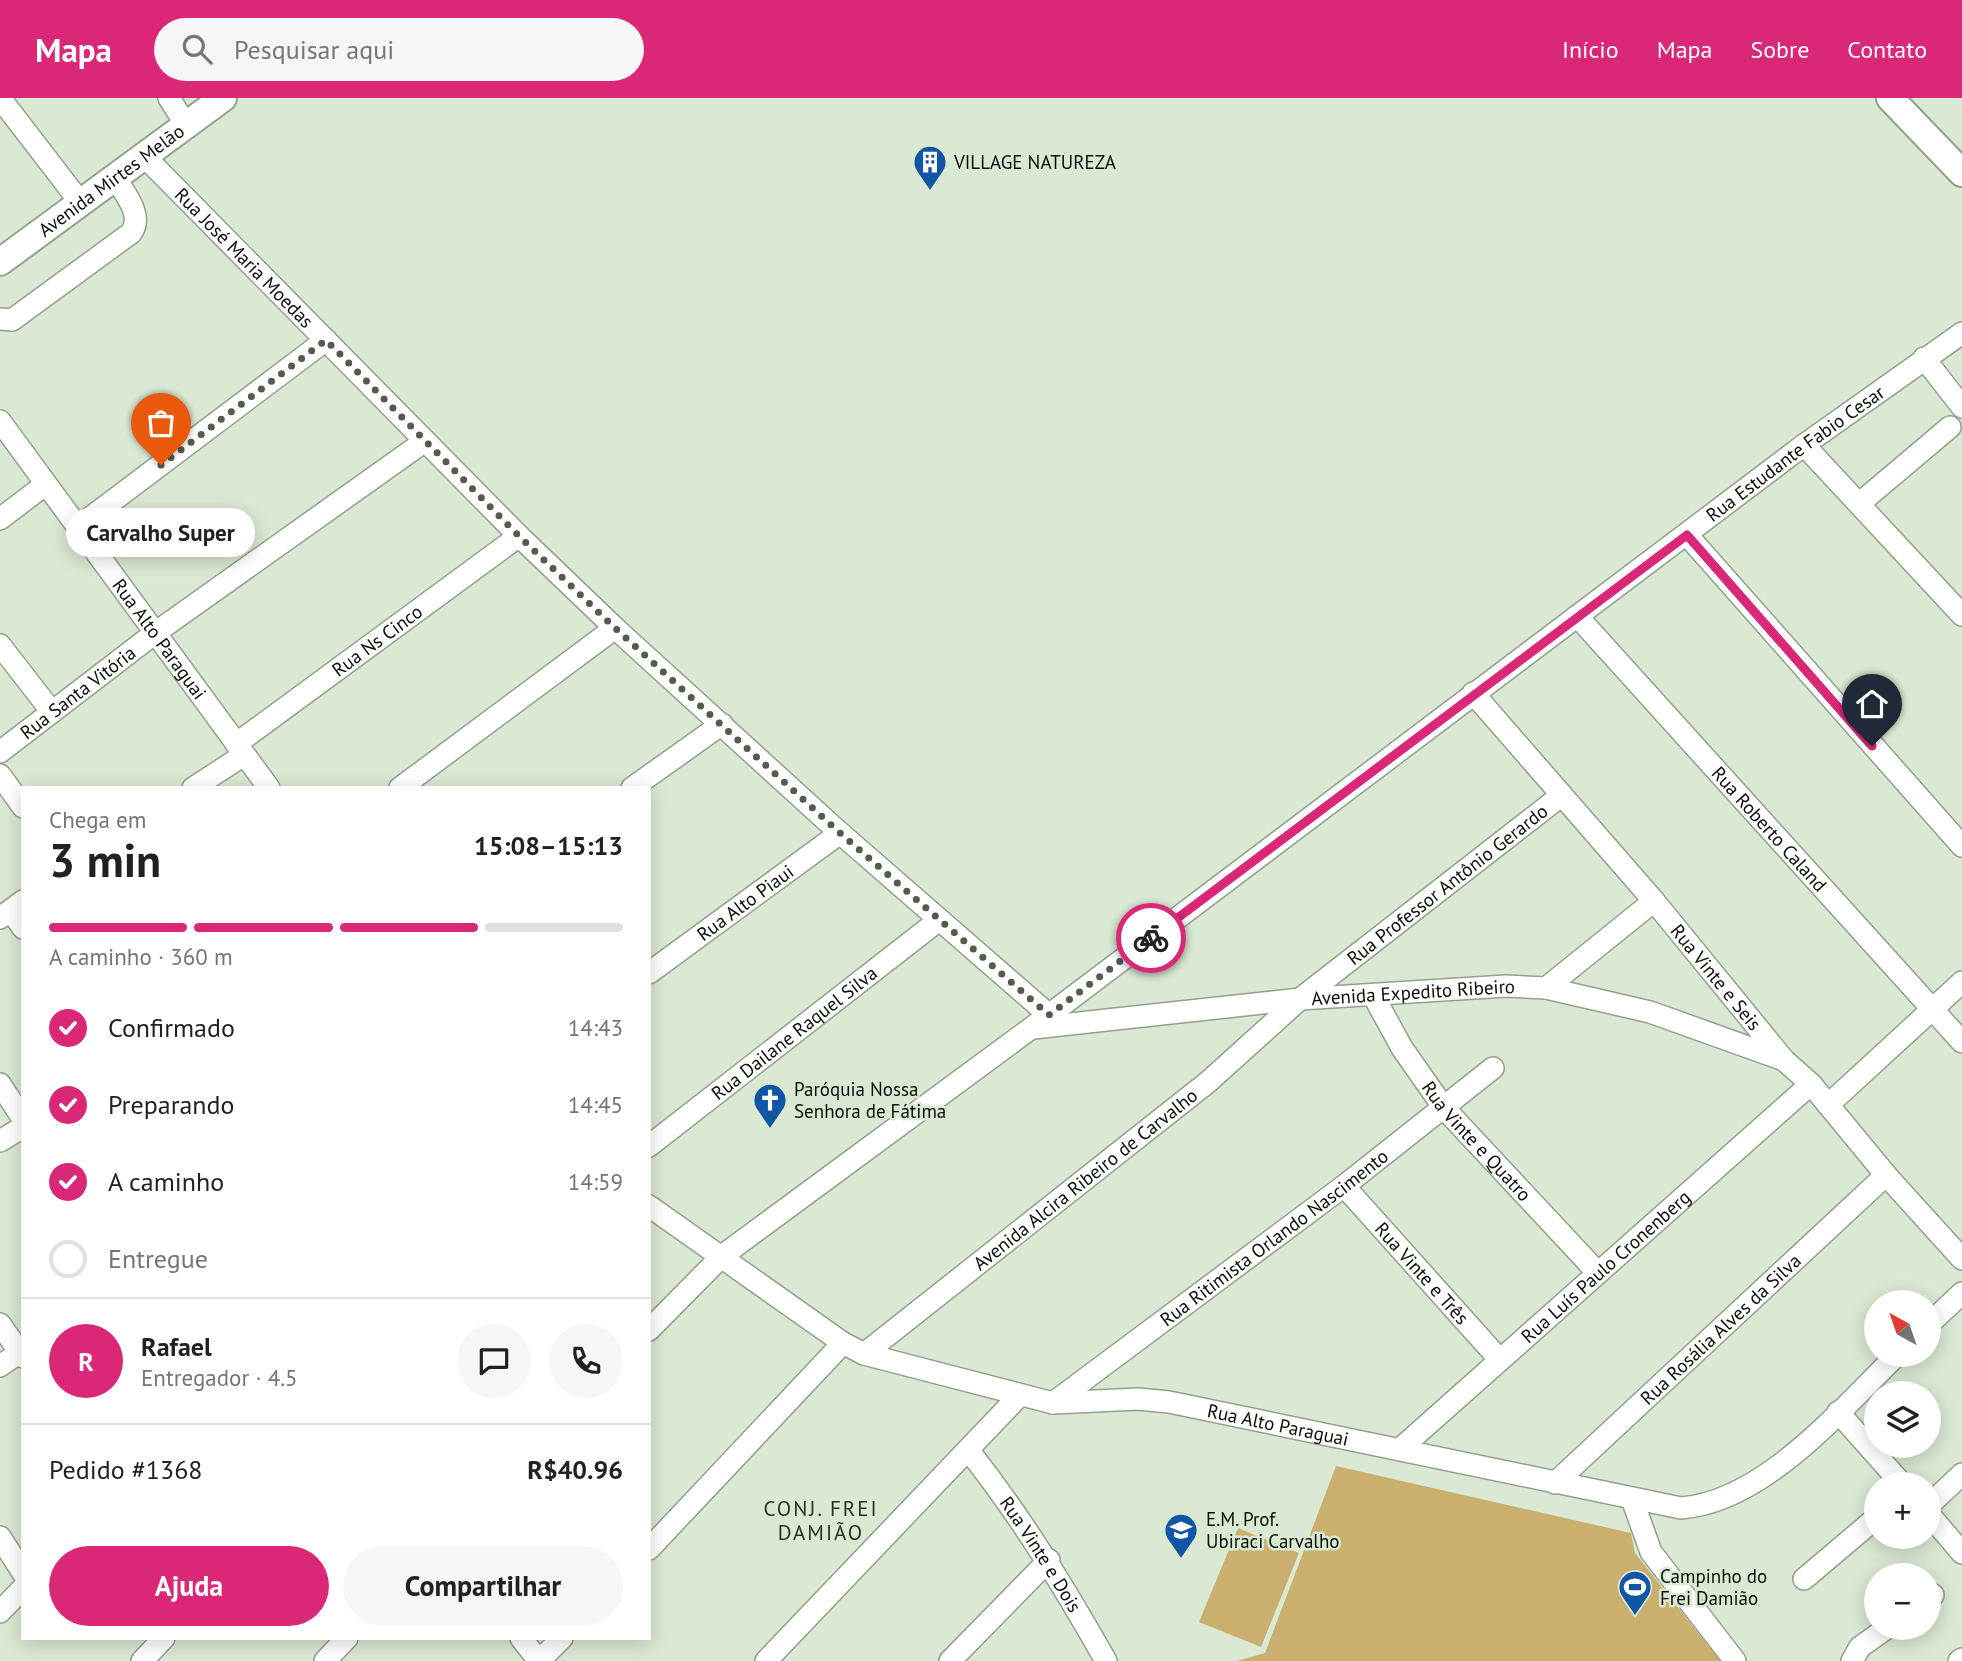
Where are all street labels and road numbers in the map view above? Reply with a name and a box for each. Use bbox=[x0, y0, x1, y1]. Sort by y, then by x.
street label: Avenida Mirtes Melão bbox=[33, 119, 189, 242]
street label: Rua José Maria Moedas bbox=[170, 183, 319, 333]
street label: Rua Estudante Fabio Cesar bbox=[1701, 380, 1889, 527]
street label: Rua Alto Paraguai bbox=[107, 574, 212, 704]
street label: Rua Ns Cinco bbox=[327, 599, 427, 682]
street label: Rua Santa Vitória bbox=[15, 640, 140, 744]
street label: Rua Roberto Caland bbox=[1707, 761, 1832, 897]
street label: Rua Professor Antônio Gerardo bbox=[1342, 799, 1552, 970]
street label: Rua Alto Piaui bbox=[692, 859, 798, 946]
street label: Rua Vinte e Seis bbox=[1666, 919, 1767, 1035]
street label: Rua Dailane Raquel Silva bbox=[706, 961, 882, 1105]
street label: Avenida Expedito Ribeiro bbox=[1311, 974, 1516, 1010]
street label: Rua Vinte e Quatro bbox=[1417, 1076, 1537, 1206]
street label: Avenida Alcira Ribeiro de Carvalho bbox=[968, 1083, 1202, 1275]
street label: Rua Ritimista Orlando Nascimento bbox=[1155, 1144, 1393, 1331]
street label: Rua Luís Paulo Cronenberg bbox=[1516, 1185, 1695, 1348]
street label: Rua Vinte e Três bbox=[1370, 1217, 1474, 1329]
street label: Rua Rosália Alves da Silva bbox=[1635, 1248, 1806, 1410]
street label: Rua Alto Paraguai bbox=[1205, 1398, 1351, 1451]
street label: Rua Vinte e Dois bbox=[995, 1492, 1087, 1617]

